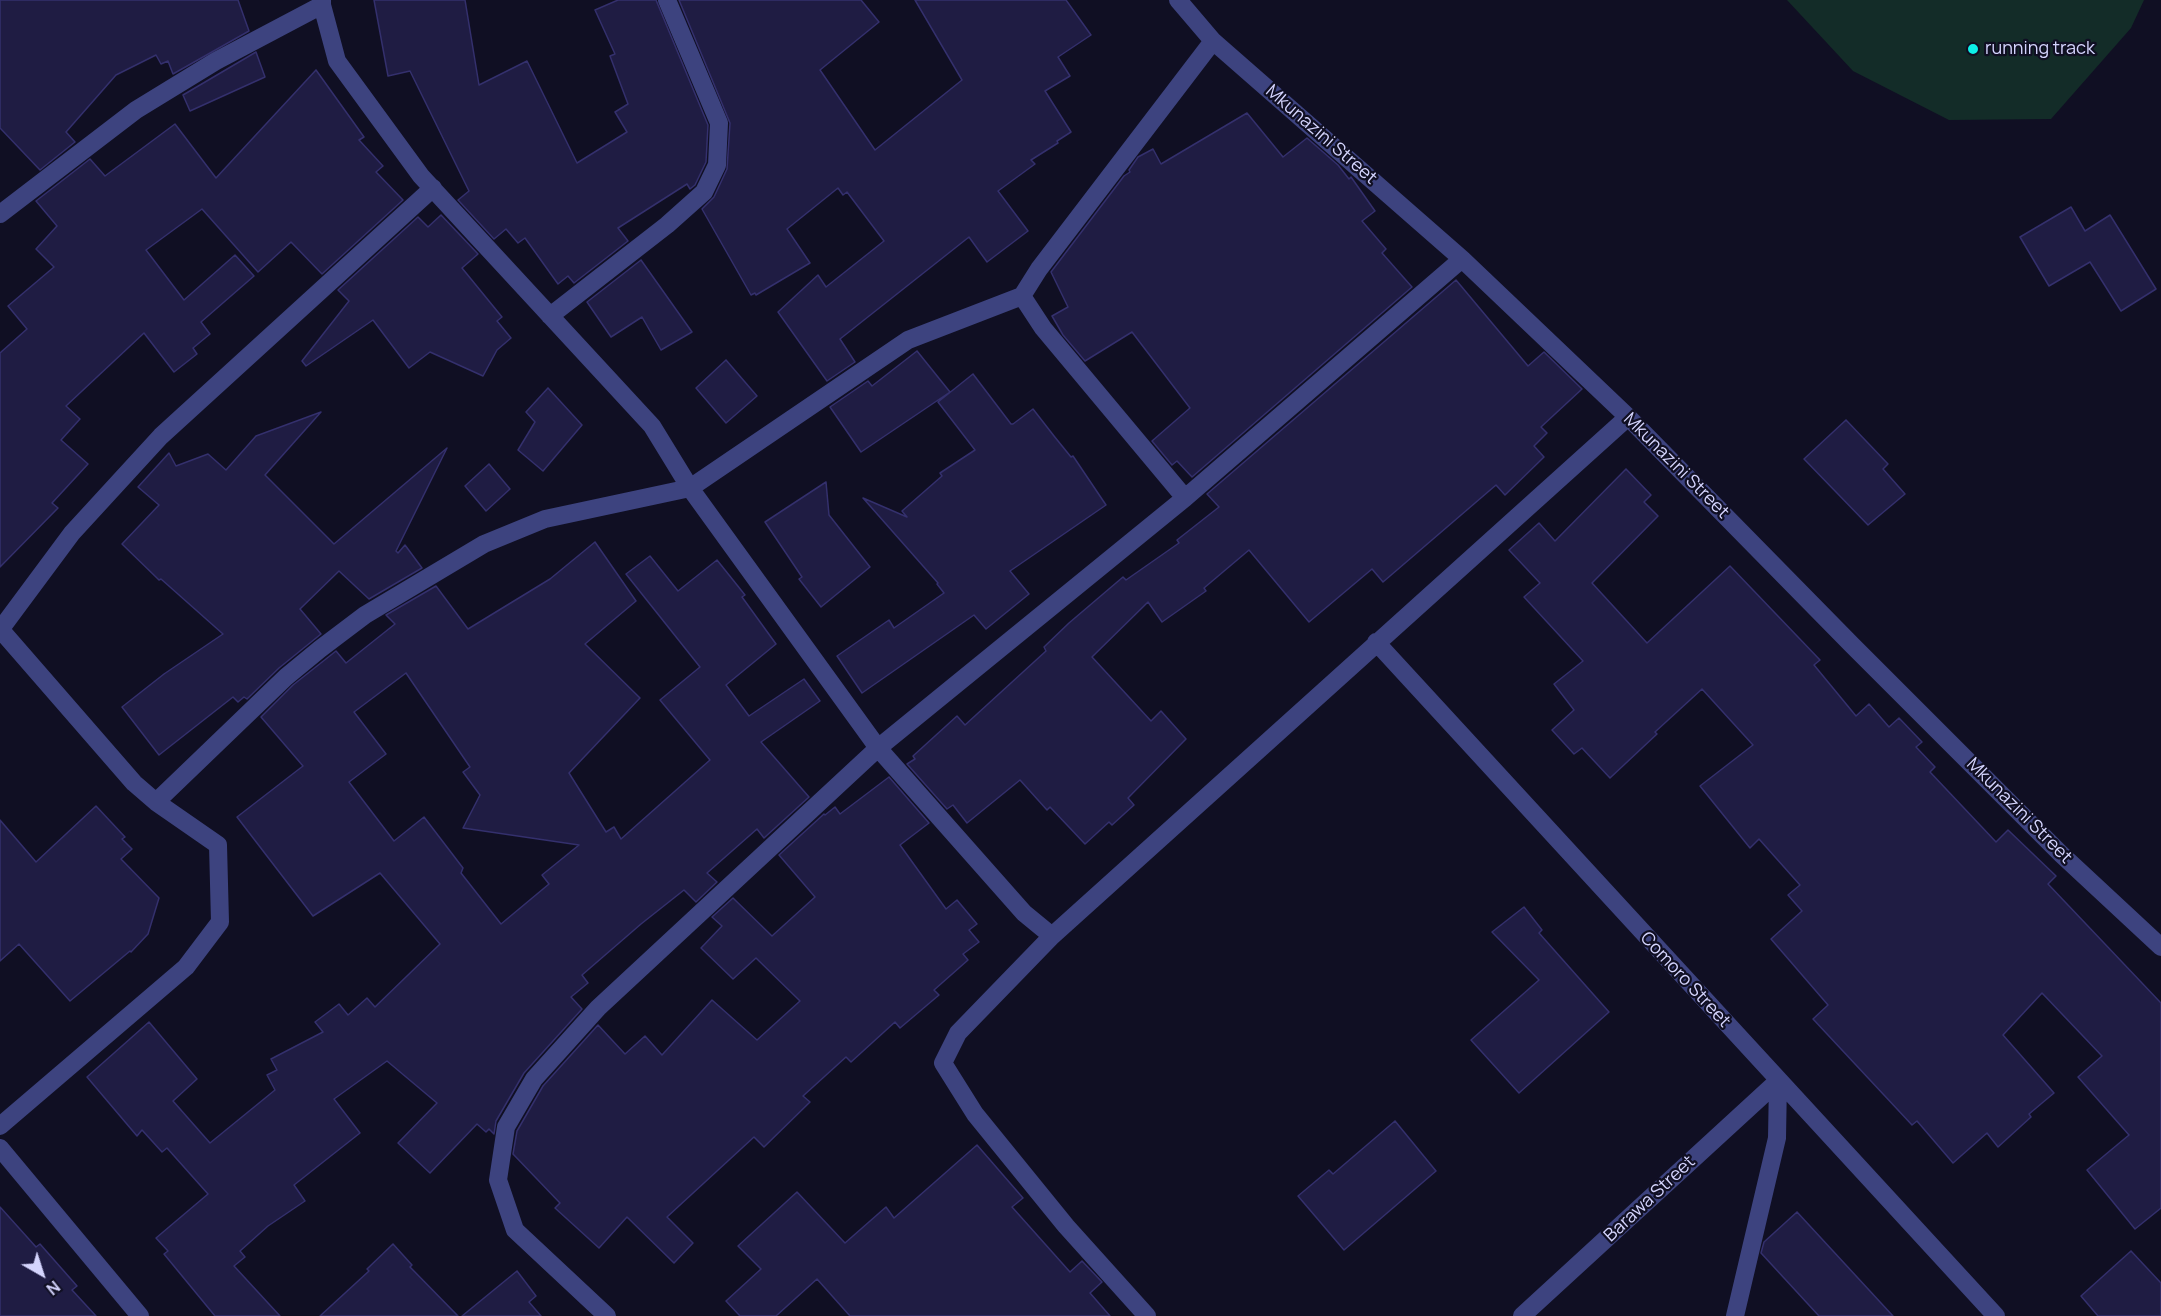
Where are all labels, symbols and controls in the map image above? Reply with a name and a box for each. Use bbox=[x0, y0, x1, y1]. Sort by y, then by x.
place label: running track bbox=[1985, 38, 2095, 60]
marker: running track bbox=[1966, 42, 1980, 56]
street label: Mkunazini Street bbox=[1261, 81, 1381, 189]
street label: Mkunazini Street bbox=[1619, 409, 1733, 523]
street label: Mkunazini Street bbox=[1962, 754, 2076, 868]
street label: Comoro Street bbox=[1635, 928, 1735, 1032]
street label: Barawa Street bbox=[1600, 1151, 1700, 1247]
north arrow bbox=[12, 1244, 72, 1304]
text: N bbox=[42, 1276, 65, 1300]

